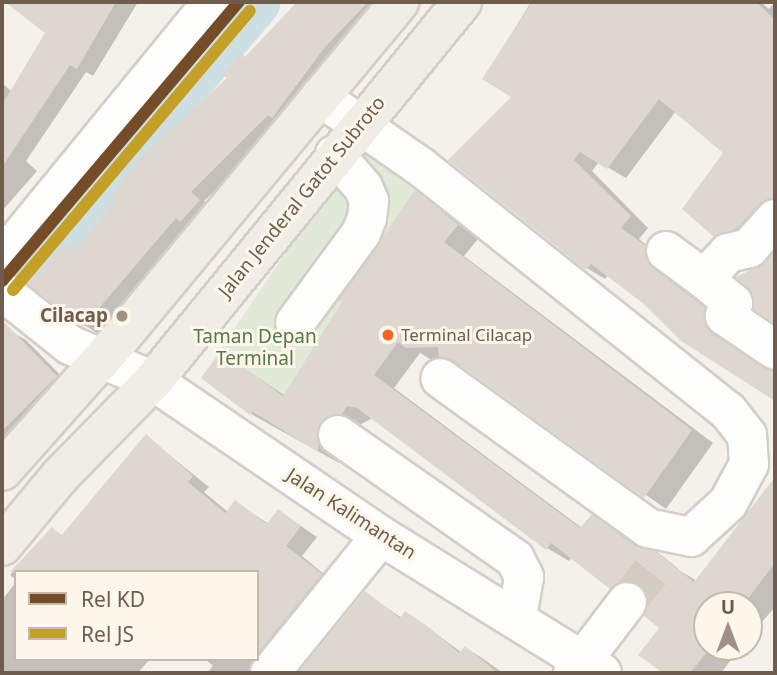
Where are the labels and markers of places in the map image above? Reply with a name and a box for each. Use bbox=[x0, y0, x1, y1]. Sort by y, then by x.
place label: Cilacap bbox=[40, 305, 108, 327]
marker: Cilacap bbox=[114, 308, 130, 324]
place label: Terminal Cilacap bbox=[401, 325, 532, 345]
marker: Terminal Cilacap bbox=[381, 328, 395, 342]

